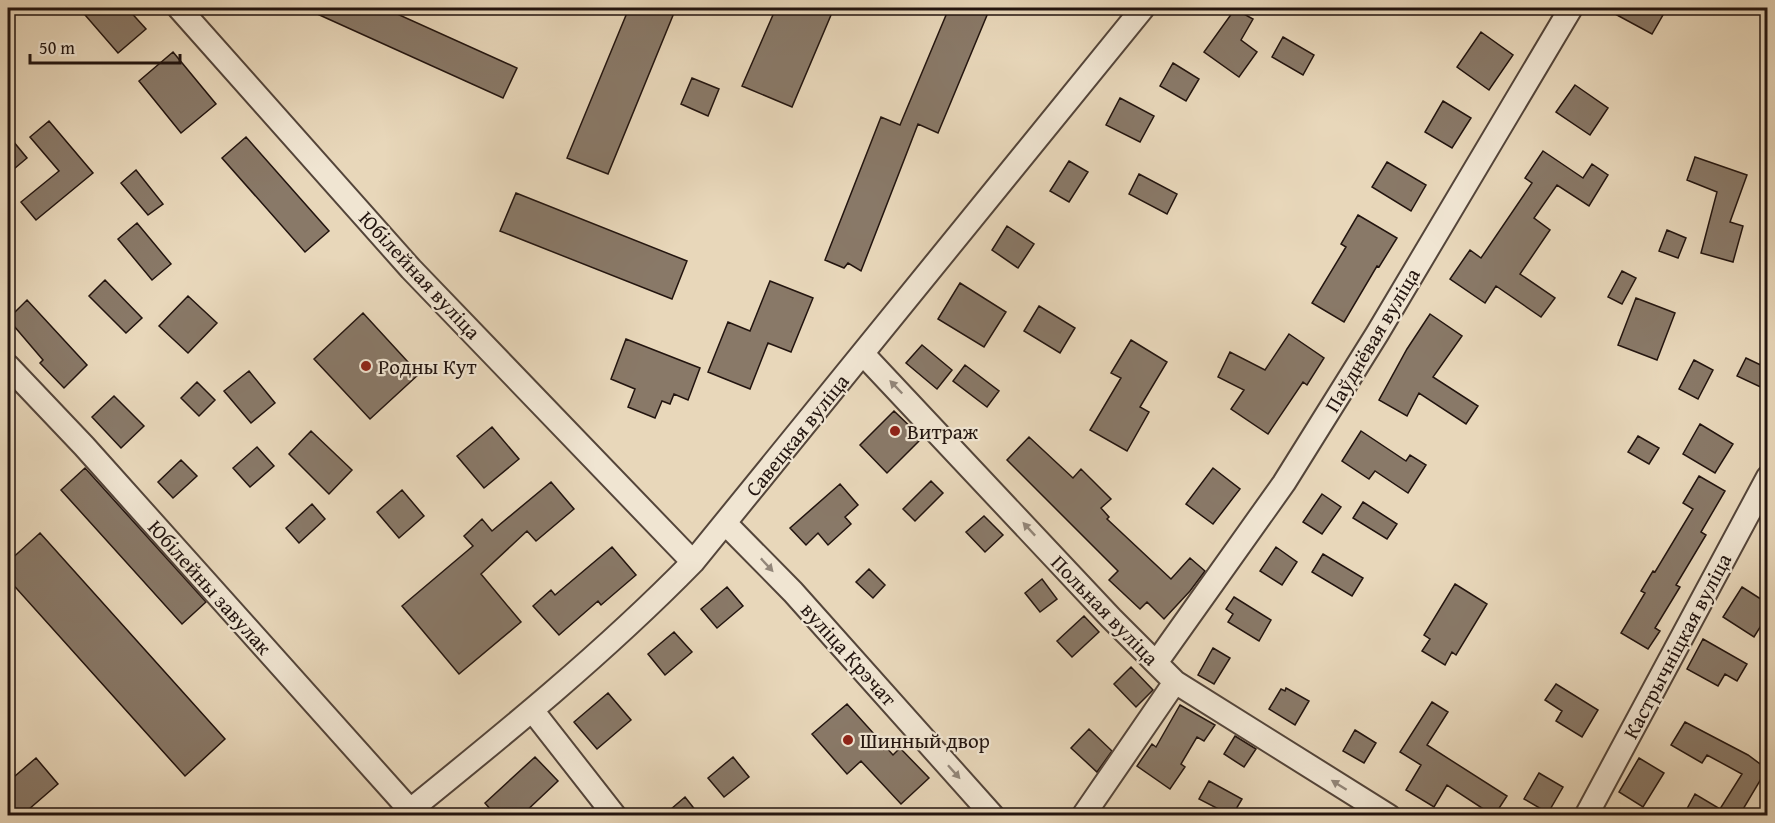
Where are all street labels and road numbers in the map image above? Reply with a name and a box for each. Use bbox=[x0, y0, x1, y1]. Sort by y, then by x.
street label: Юбілейная вуліца bbox=[352, 204, 488, 346]
street label: Паўднёвая вуліца bbox=[1317, 262, 1427, 418]
street label: Савецкая вуліца bbox=[738, 367, 856, 503]
street label: Юбілейны завулак bbox=[141, 512, 279, 662]
street label: Польная вуліца bbox=[1044, 548, 1166, 672]
street label: Кастрычніцкая вуліца bbox=[1615, 548, 1739, 744]
street label: вуліца Крэчат bbox=[794, 595, 904, 713]

